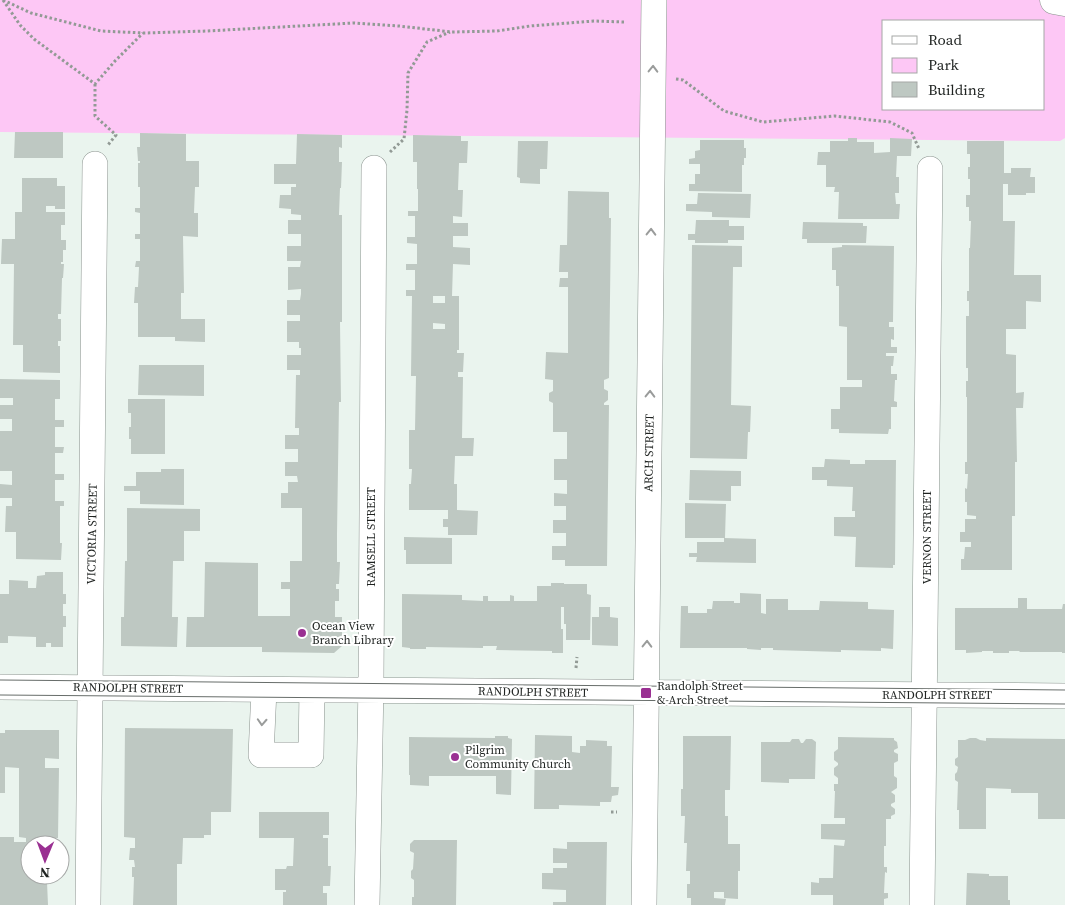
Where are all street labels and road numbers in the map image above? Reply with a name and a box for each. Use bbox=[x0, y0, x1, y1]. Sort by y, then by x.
street label: ARCH STREET bbox=[640, 413, 658, 492]
street label: VICTORIA STREET bbox=[83, 483, 101, 585]
street label: RAMSELL STREET bbox=[363, 486, 379, 587]
street label: VERNON STREET bbox=[919, 489, 935, 584]
street label: RANDOLPH STREET bbox=[73, 679, 184, 697]
street label: RANDOLPH STREET bbox=[478, 683, 589, 701]
street label: RANDOLPH STREET bbox=[882, 687, 993, 703]

